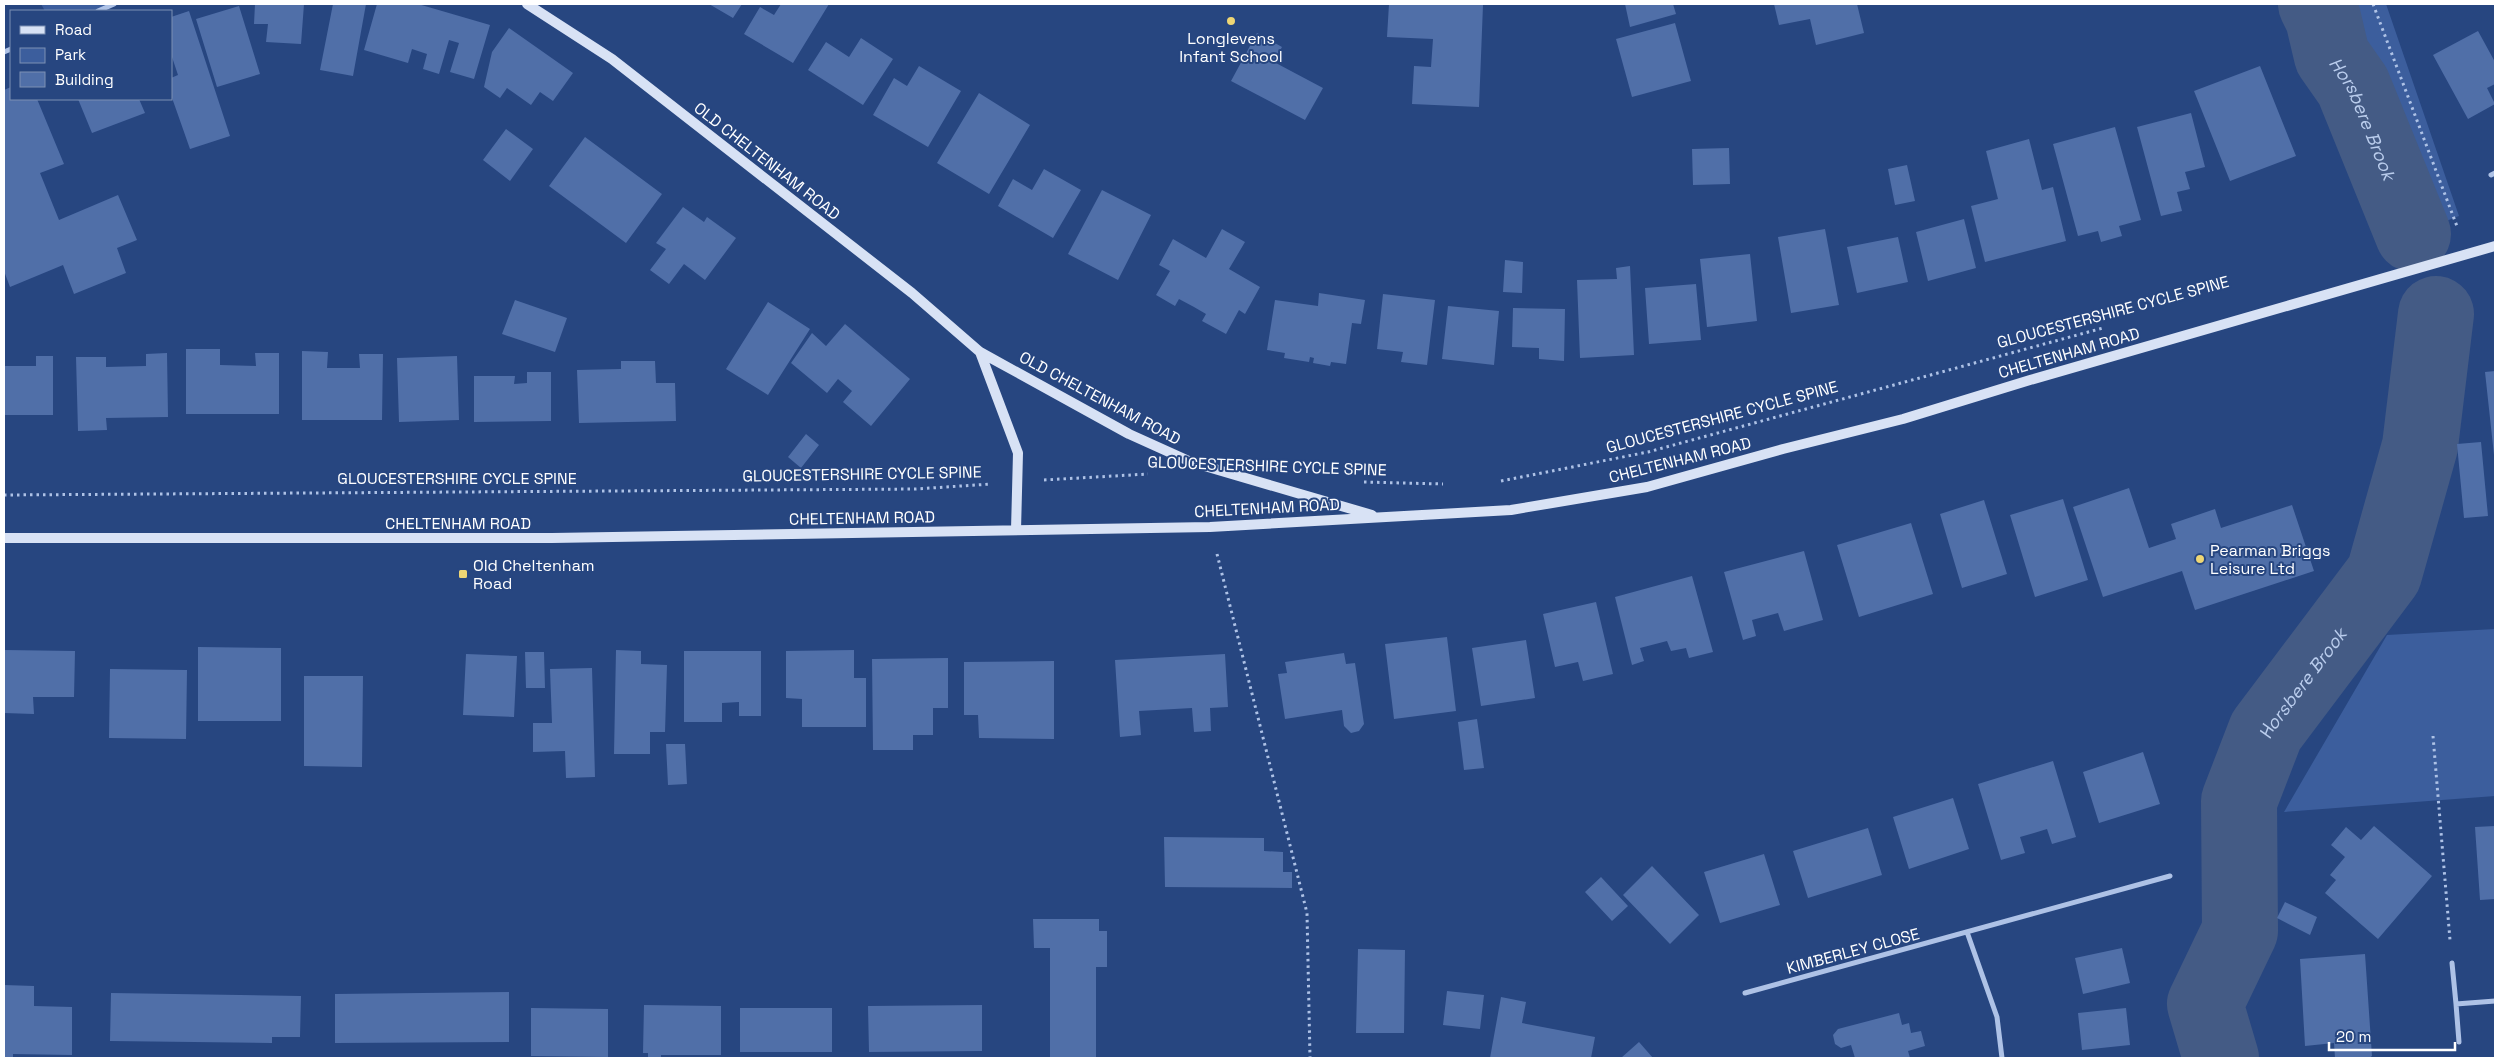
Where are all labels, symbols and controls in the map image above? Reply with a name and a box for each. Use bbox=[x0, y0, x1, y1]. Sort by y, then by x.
legend bbox=[10, 10, 172, 100]
marker: Longlevens Infant School bbox=[1225, 15, 1237, 27]
text: Road bbox=[55, 20, 92, 39]
place label: Longlevens Infant School bbox=[1179, 28, 1283, 67]
text: Park bbox=[55, 45, 86, 64]
water label: Horsbere Brook bbox=[2325, 52, 2402, 185]
text: Building bbox=[55, 70, 114, 89]
street label: OLD CHELTENHAM ROAD bbox=[690, 97, 844, 225]
street label: GLOUCESTERSHIRE CYCLE SPINE bbox=[1995, 271, 2231, 353]
street label: CHELTENHAM ROAD bbox=[1996, 323, 2142, 383]
street label: OLD CHELTENHAM ROAD bbox=[1016, 346, 1184, 450]
street label: GLOUCESTERSHIRE CYCLE SPINE bbox=[1604, 376, 1840, 458]
street label: CHELTENHAM ROAD bbox=[1607, 432, 1753, 488]
street label: GLOUCESTERSHIRE CYCLE SPINE bbox=[1147, 451, 1387, 481]
street label: GLOUCESTERSHIRE CYCLE SPINE bbox=[742, 461, 982, 487]
street label: GLOUCESTERSHIRE CYCLE SPINE bbox=[337, 468, 577, 489]
street label: CHELTENHAM ROAD bbox=[1194, 494, 1340, 522]
street label: CHELTENHAM ROAD bbox=[789, 506, 935, 530]
street label: CHELTENHAM ROAD bbox=[385, 513, 531, 534]
place label: Pearman Briggs Leisure Ltd bbox=[2210, 540, 2330, 579]
marker: Pearman Briggs Leisure Ltd bbox=[2194, 553, 2206, 565]
place label: Old Cheltenham Road bbox=[473, 555, 595, 594]
marker: Old Cheltenham Road bbox=[457, 568, 469, 580]
water label: Horsbere Brook bbox=[2253, 621, 2353, 742]
street label: KIMBERLEY CLOSE bbox=[1784, 923, 1922, 979]
scale bar bbox=[2329, 1020, 2455, 1052]
text: 20 m bbox=[2336, 1027, 2371, 1046]

